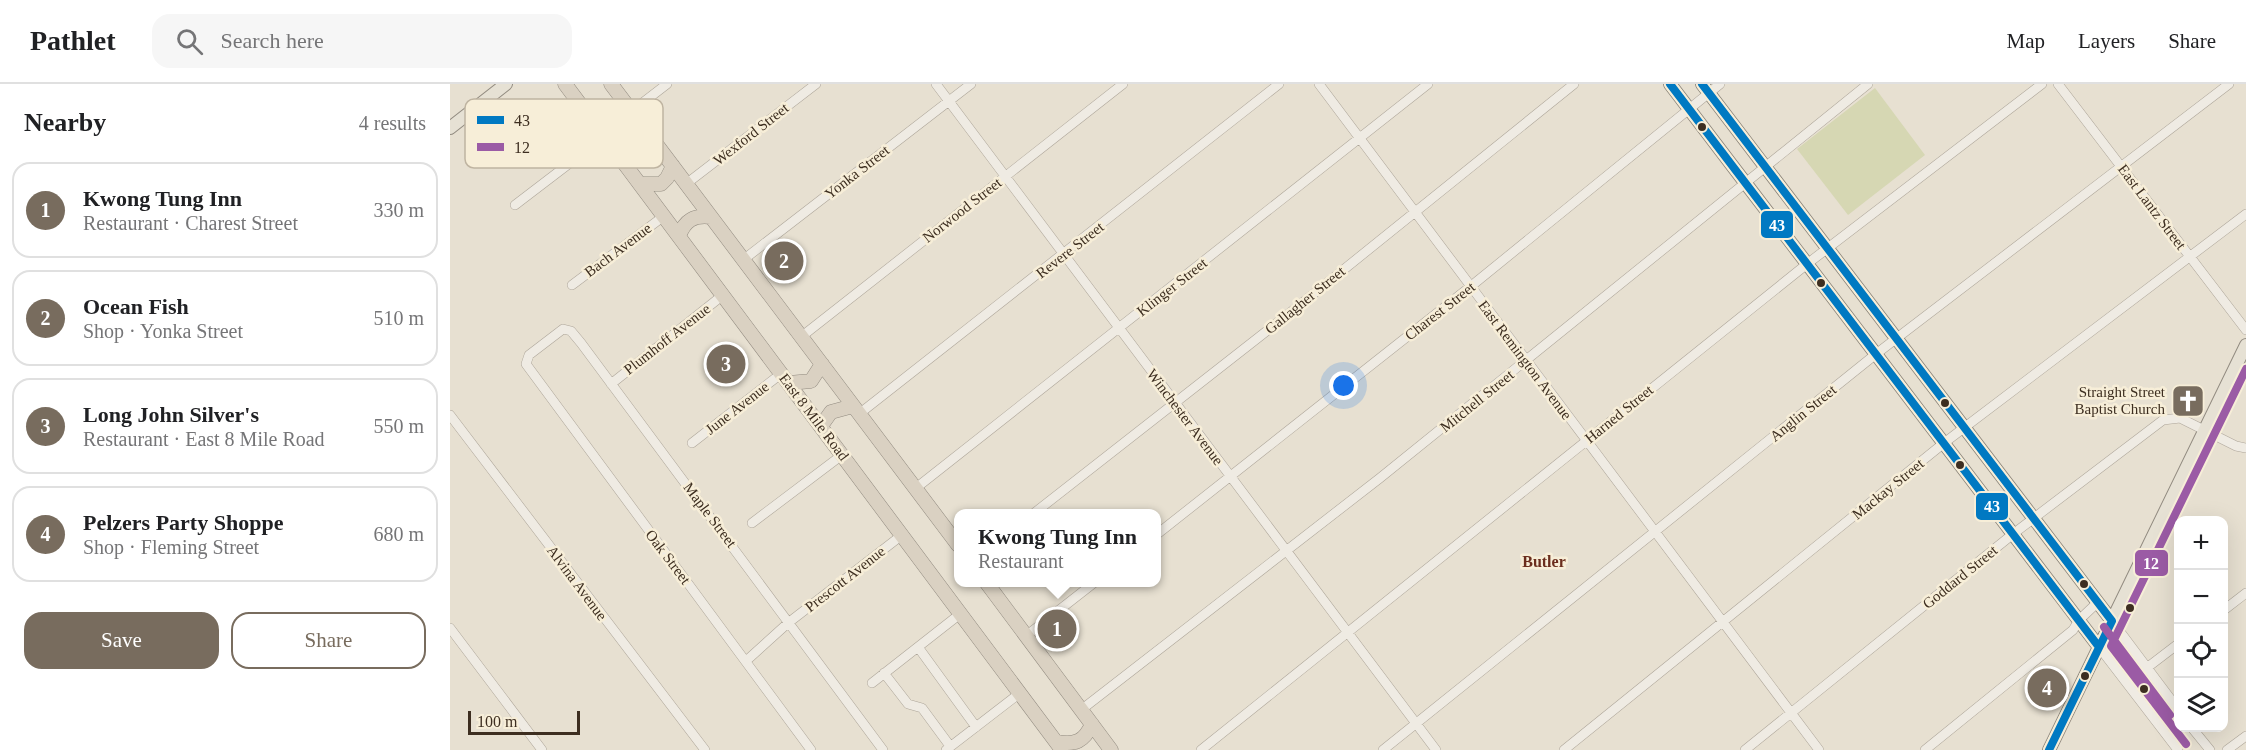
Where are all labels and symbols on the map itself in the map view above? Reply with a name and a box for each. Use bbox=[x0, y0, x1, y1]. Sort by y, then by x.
legend bbox=[465, 99, 663, 168]
street label: Wexford Street bbox=[710, 99, 792, 168]
text: 43 bbox=[514, 112, 530, 129]
unlabelled marker bbox=[1696, 121, 1708, 133]
text: 12 bbox=[514, 139, 530, 156]
street label: Yonka Street bbox=[822, 141, 893, 202]
street label: East Lantz Street bbox=[2115, 161, 2190, 253]
street label: Norwood Street bbox=[919, 174, 1005, 246]
line badge: 43 bbox=[1760, 210, 1794, 239]
text: 43 bbox=[1769, 217, 1785, 234]
street label: Revere Street bbox=[1033, 218, 1108, 281]
street label: Bach Avenue bbox=[582, 220, 655, 280]
pin: 2 bbox=[764, 238, 804, 284]
street label: Klinger Street bbox=[1134, 254, 1211, 319]
street label: Gallagher Street bbox=[1262, 262, 1349, 337]
unlabelled marker bbox=[1815, 277, 1827, 289]
street label: Charest Street bbox=[1402, 278, 1479, 343]
street label: East Remington Avenue bbox=[1475, 297, 1575, 423]
street label: Plumhoff Avenue bbox=[621, 300, 714, 378]
pin: 3 bbox=[706, 342, 746, 386]
street label: Winchester Avenue bbox=[1144, 366, 1227, 468]
street label: Mitchell Street bbox=[1437, 366, 1517, 435]
street label: East 8 Mile Road bbox=[776, 370, 852, 464]
your location bbox=[1329, 371, 1358, 400]
street label: June Avenue bbox=[702, 378, 772, 438]
street label: Harned Street bbox=[1582, 381, 1657, 446]
street label: Anglin Street bbox=[1767, 381, 1840, 445]
church icon: Straight Street Baptist Church bbox=[2170, 383, 2206, 419]
place label: Straight Street Baptist Church bbox=[2075, 384, 2166, 417]
unlabelled marker bbox=[1939, 397, 1951, 409]
street label: Mackay Street bbox=[1849, 455, 1928, 523]
unlabelled marker bbox=[1954, 459, 1966, 471]
street label: Maple Street bbox=[680, 479, 740, 551]
line badge: 43 bbox=[1975, 492, 2009, 521]
text: 43 bbox=[1984, 498, 2000, 515]
street label: Oak Street bbox=[642, 527, 694, 588]
street label: Goddard Street bbox=[1920, 542, 2001, 612]
street label: Alvina Avenue bbox=[544, 543, 610, 624]
street label: Prescott Avenue bbox=[802, 543, 888, 615]
line badge: 12 bbox=[2134, 549, 2169, 577]
district label: Butler bbox=[1522, 553, 1566, 570]
text: 12 bbox=[2143, 555, 2159, 572]
unlabelled marker bbox=[2078, 578, 2090, 590]
unlabelled marker bbox=[2124, 602, 2136, 614]
pin: 1 bbox=[1038, 606, 1076, 652]
pin: 4 bbox=[2028, 666, 2066, 710]
unlabelled marker bbox=[2079, 670, 2091, 682]
unlabelled marker bbox=[2138, 683, 2150, 695]
scale bar bbox=[468, 708, 580, 736]

